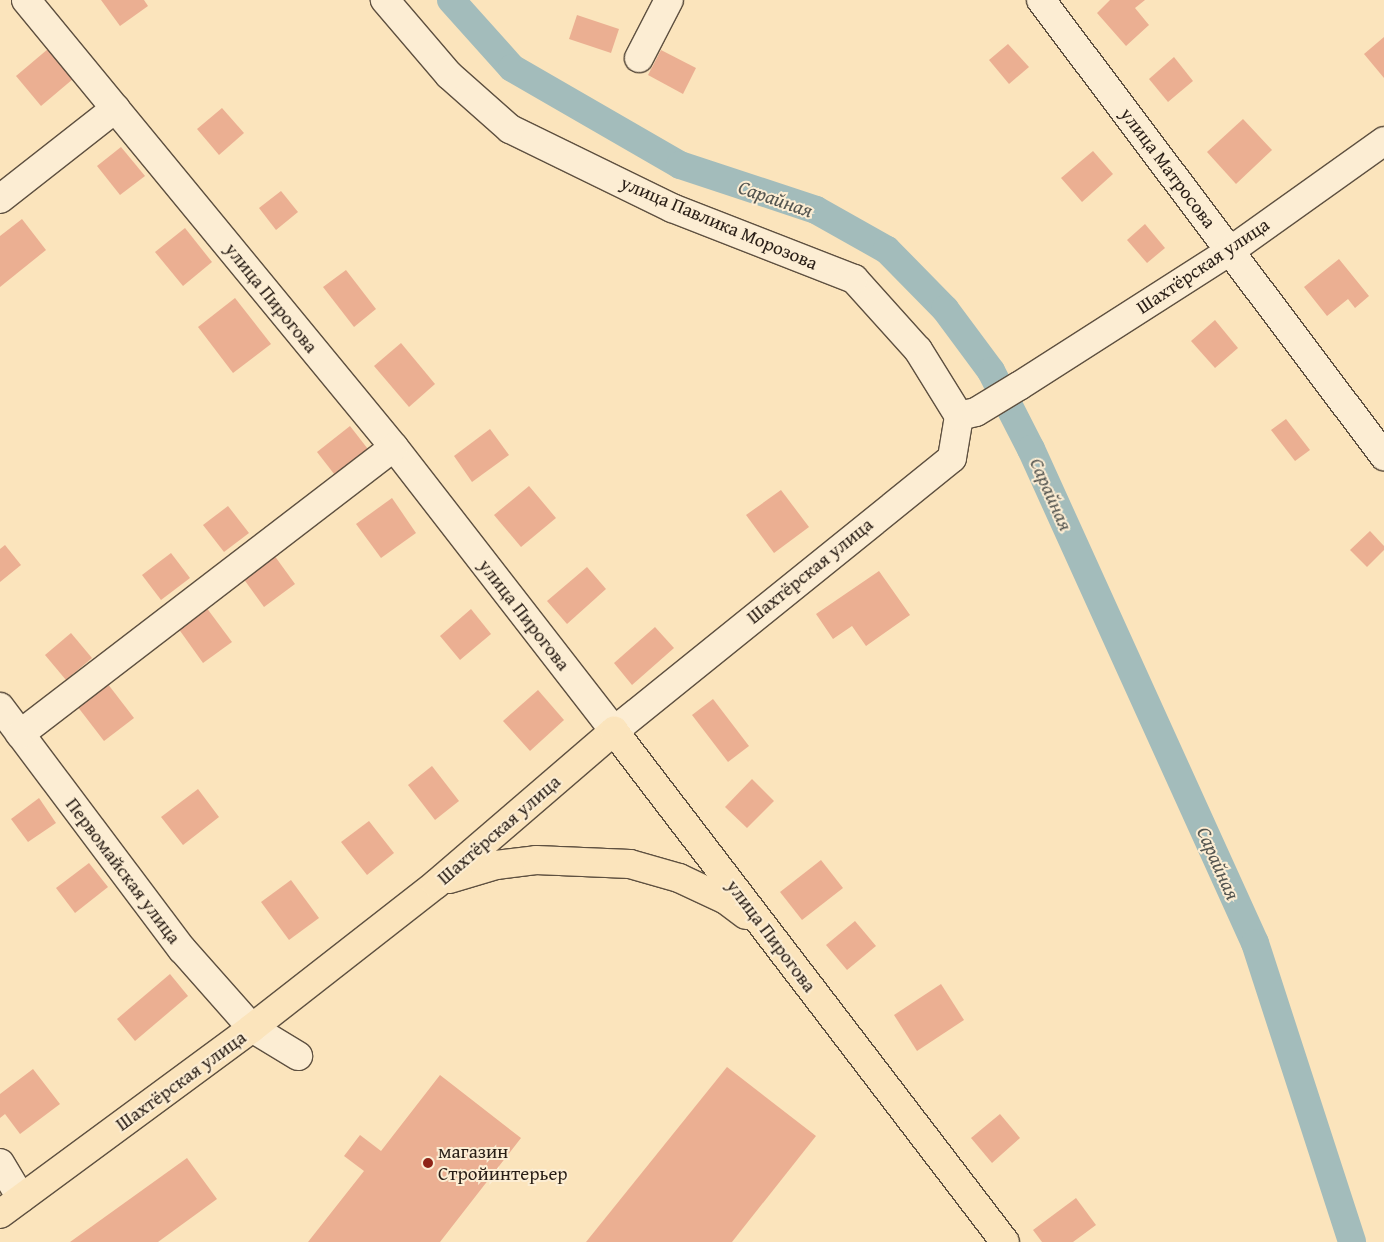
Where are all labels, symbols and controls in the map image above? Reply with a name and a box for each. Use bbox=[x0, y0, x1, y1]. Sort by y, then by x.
street label: улица Матросова bbox=[1115, 103, 1221, 233]
street label: улица Павлика Морозова bbox=[617, 171, 821, 275]
water label: Сарайная bbox=[736, 174, 816, 222]
street label: Шахтёрская улица bbox=[1132, 213, 1274, 319]
street label: улица Пирогова bbox=[220, 238, 322, 358]
water label: Сарайная bbox=[1025, 454, 1079, 534]
street label: Шахтёрская улица bbox=[742, 513, 878, 629]
street label: улица Пирогова bbox=[473, 555, 575, 675]
street label: Шахтёрская улица bbox=[433, 770, 565, 890]
street label: Первомайская улица bbox=[61, 794, 185, 948]
water label: Сарайная bbox=[1192, 823, 1246, 903]
street label: улица Пирогова bbox=[721, 875, 821, 997]
street label: Шахтёрская улица bbox=[111, 1026, 251, 1136]
place label: магазин Стройинтерьер bbox=[438, 1141, 568, 1185]
marker: магазин Стройинтерьер bbox=[422, 1157, 434, 1169]

